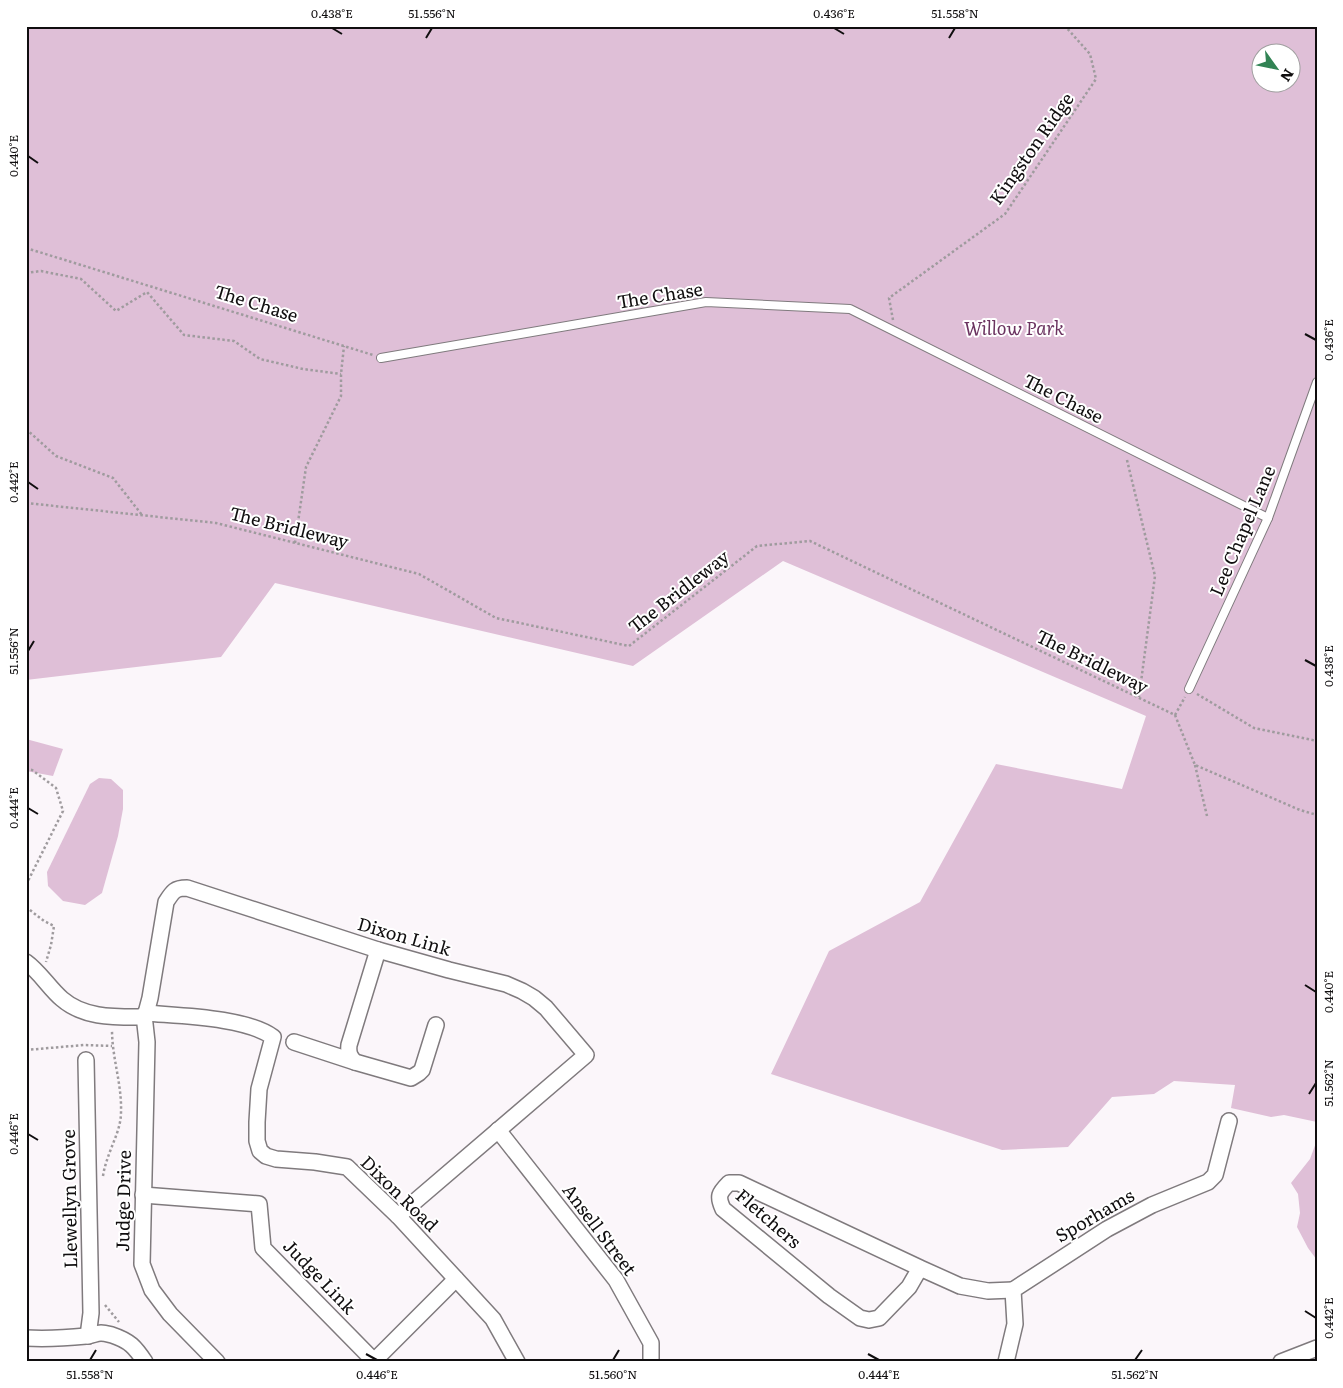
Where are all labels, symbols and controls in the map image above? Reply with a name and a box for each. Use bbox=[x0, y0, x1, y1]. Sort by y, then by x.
text: 0.438°E bbox=[311, 4, 353, 22]
text: 51.556°N bbox=[408, 4, 456, 22]
text: 0.436°E bbox=[813, 4, 855, 22]
text: 51.558°N bbox=[931, 4, 979, 22]
north arrow bbox=[1250, 42, 1300, 92]
text: N bbox=[1276, 65, 1299, 86]
street label: Kingston Ridge bbox=[982, 87, 1079, 210]
text: 0.440°E bbox=[4, 135, 22, 177]
street label: The Chase bbox=[615, 274, 705, 315]
street label: The Chase bbox=[211, 277, 302, 328]
park label: Willow Park bbox=[964, 314, 1064, 341]
text: 0.436°E bbox=[1319, 319, 1337, 361]
street label: The Chase bbox=[1019, 366, 1108, 429]
text: 0.442°E bbox=[4, 461, 22, 503]
street label: Lee Chapel Lane bbox=[1202, 461, 1281, 600]
street label: The Bridleway bbox=[227, 499, 352, 555]
street label: The Bridleway bbox=[622, 542, 735, 639]
street label: The Bridleway bbox=[1032, 622, 1154, 700]
text: 51.556°N bbox=[4, 627, 22, 675]
text: 0.438°E bbox=[1319, 645, 1337, 687]
text: 0.444°E bbox=[4, 787, 22, 829]
street label: Dixon Link bbox=[355, 909, 455, 962]
text: 0.440°E bbox=[1319, 971, 1337, 1013]
text: 51.562°N bbox=[1319, 1059, 1337, 1107]
text: 0.446°E bbox=[4, 1113, 22, 1155]
street label: Llewellyn Grove bbox=[54, 1129, 83, 1269]
street label: Dixon Road bbox=[355, 1149, 445, 1237]
street label: Judge Drive bbox=[108, 1150, 137, 1252]
street label: Ansell Street bbox=[557, 1177, 644, 1281]
street label: Sporhams bbox=[1050, 1181, 1139, 1248]
street label: Fletchers bbox=[730, 1182, 808, 1254]
street label: Judge Link bbox=[277, 1232, 363, 1320]
text: 0.442°E bbox=[1319, 1297, 1337, 1339]
text: 51.558°N bbox=[66, 1365, 114, 1383]
text: 0.446°E bbox=[356, 1365, 398, 1383]
text: 51.560°N bbox=[589, 1365, 637, 1383]
text: 0.444°E bbox=[858, 1365, 900, 1383]
text: 51.562°N bbox=[1111, 1365, 1159, 1383]

